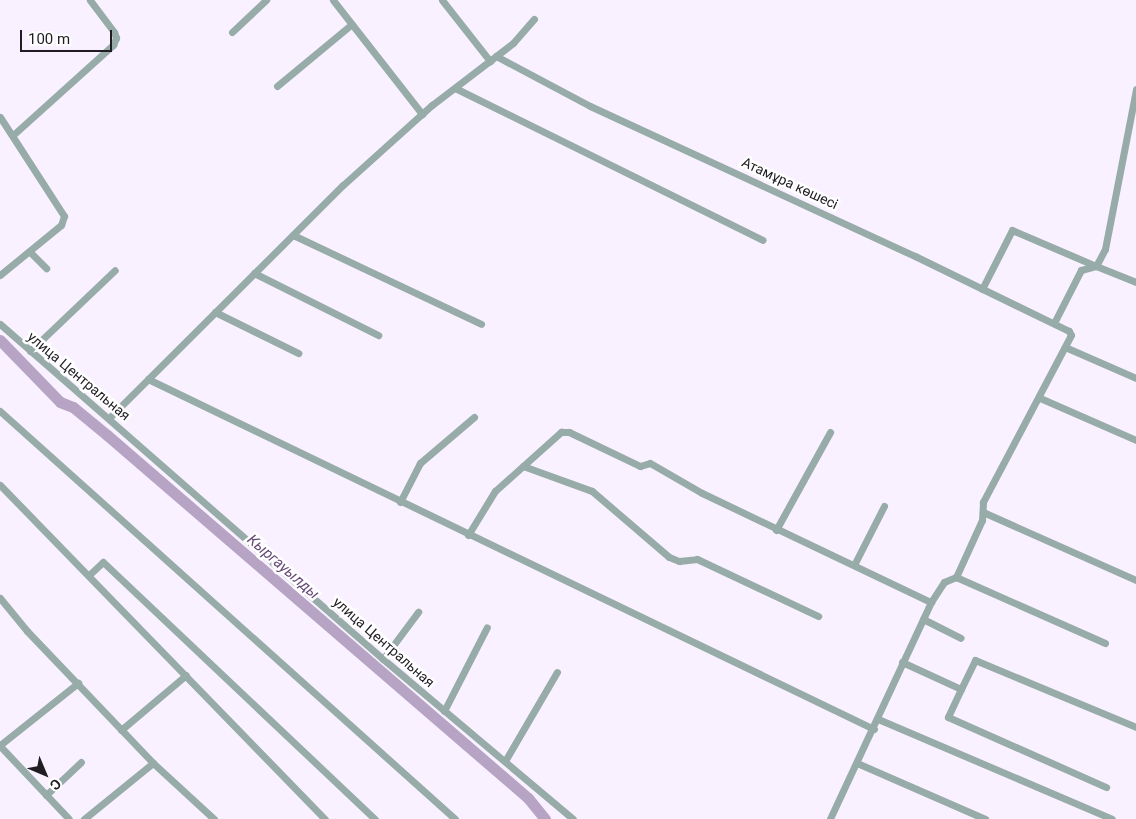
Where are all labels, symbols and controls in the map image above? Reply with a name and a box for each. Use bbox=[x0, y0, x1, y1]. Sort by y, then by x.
scale bar bbox=[22, 20, 115, 52]
text: 100 m bbox=[28, 30, 70, 48]
street label: Атамұра көшесі bbox=[739, 153, 841, 213]
street label: улица Центральная bbox=[24, 328, 134, 424]
water label: Кыргауылды bbox=[243, 531, 323, 603]
street label: улица Центральная bbox=[330, 593, 438, 691]
north arrow bbox=[20, 749, 70, 799]
text: С bbox=[47, 776, 65, 794]

